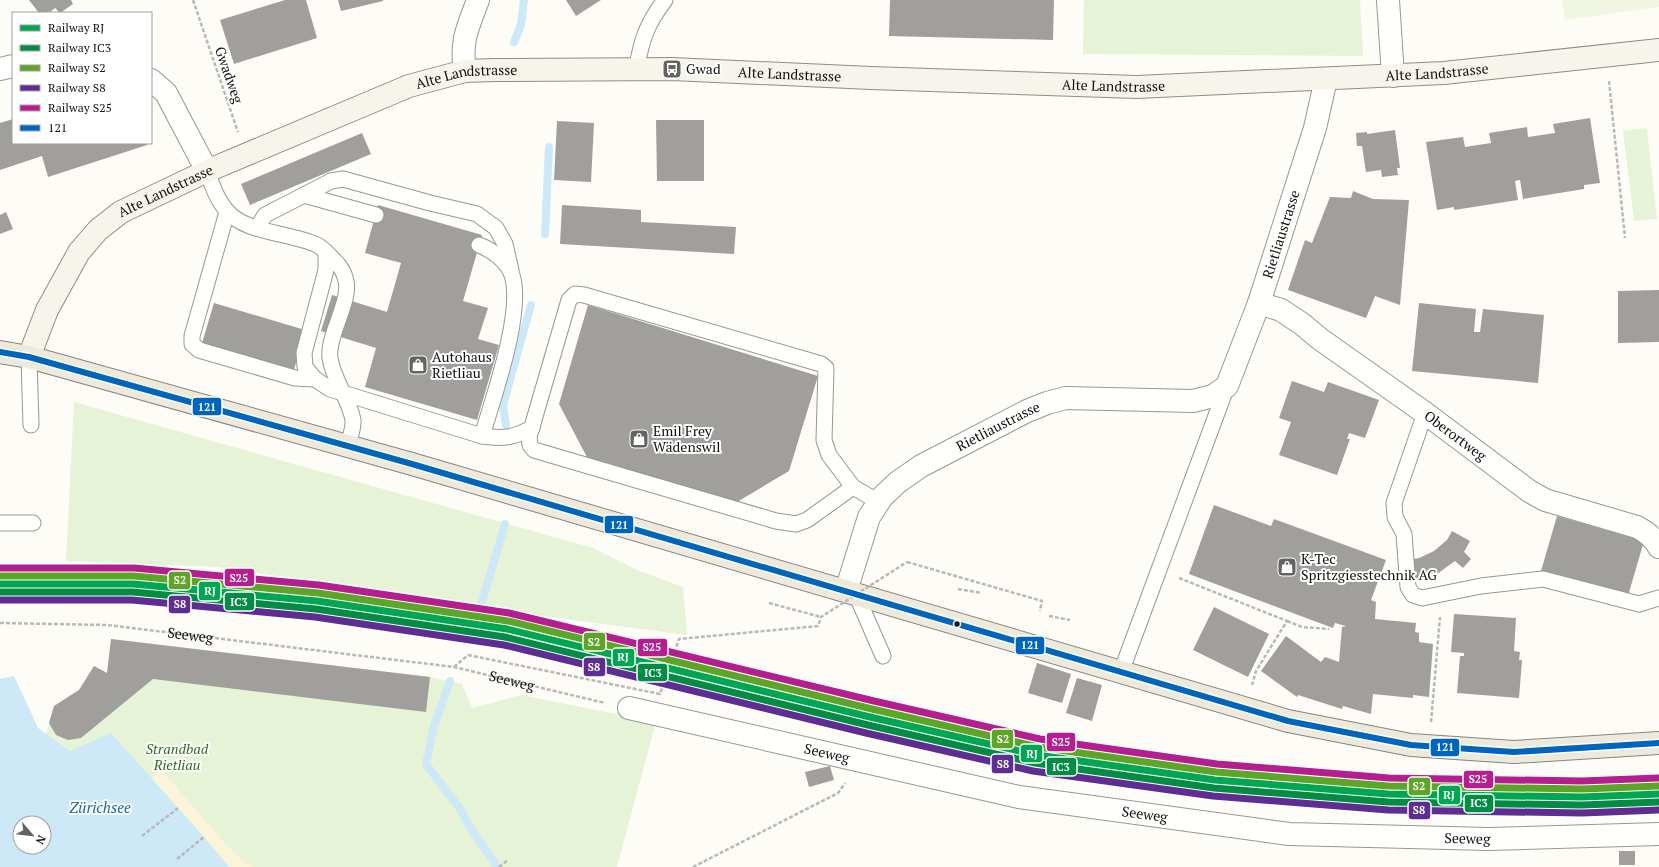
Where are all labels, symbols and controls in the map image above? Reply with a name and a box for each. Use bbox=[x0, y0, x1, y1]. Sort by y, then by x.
legend bbox=[12, 12, 152, 144]
text: Railway RJ bbox=[48, 20, 104, 35]
text: Railway IC3 bbox=[48, 40, 111, 55]
street label: Gwadweg bbox=[211, 44, 248, 106]
bus stop icon: Gwad bbox=[661, 58, 683, 80]
street label: Alte Landstrasse bbox=[1385, 58, 1489, 85]
place label: Gwad bbox=[686, 59, 721, 78]
text: Railway S2 bbox=[48, 60, 106, 75]
street label: Alte Landstrasse bbox=[413, 60, 517, 93]
street label: Alte Landstrasse bbox=[738, 62, 842, 86]
street label: Alte Landstrasse bbox=[1062, 74, 1165, 96]
text: Railway S8 bbox=[48, 80, 106, 95]
text: Railway S25 bbox=[48, 100, 112, 115]
text: 121 bbox=[48, 120, 67, 135]
street label: Alte Landstrasse bbox=[114, 160, 216, 221]
street label: Rietliaustrasse bbox=[1258, 187, 1304, 281]
place label: Autohaus Rietliau bbox=[432, 347, 492, 382]
shop icon: Autohaus Rietliau bbox=[407, 354, 429, 376]
line badge: 121 bbox=[192, 397, 222, 416]
street label: Rietliaustrasse bbox=[953, 397, 1043, 455]
text: 121 bbox=[198, 400, 216, 414]
street label: Oberortweg bbox=[1421, 406, 1491, 465]
place label: Emil Frey Wädenswil bbox=[653, 421, 720, 456]
shop icon: Emil Frey Wädenswil bbox=[628, 428, 650, 450]
line badge: 121 bbox=[604, 515, 634, 534]
text: 121 bbox=[610, 518, 628, 532]
place label: K-Tec Spritzgiesstechnik AG bbox=[1301, 549, 1437, 584]
shop icon: K-Tec Spritzgiesstechnik AG bbox=[1276, 556, 1298, 578]
line badge: S25 bbox=[224, 568, 255, 587]
line badge: S2 bbox=[168, 571, 191, 590]
text: S25 bbox=[230, 571, 248, 585]
text: S2 bbox=[174, 573, 186, 587]
line badge: RJ bbox=[198, 581, 221, 601]
text: RJ bbox=[204, 584, 216, 598]
line badge: IC3 bbox=[224, 592, 255, 611]
line badge: S8 bbox=[168, 595, 191, 614]
text: IC3 bbox=[230, 595, 248, 609]
text: S8 bbox=[174, 597, 186, 611]
unlabelled marker bbox=[952, 619, 962, 629]
street label: Seeweg bbox=[166, 622, 215, 647]
line badge: S2 bbox=[583, 632, 606, 651]
text: S2 bbox=[588, 635, 600, 649]
line badge: 121 bbox=[1015, 636, 1045, 655]
line badge: S25 bbox=[637, 638, 668, 657]
text: 121 bbox=[1021, 638, 1039, 652]
text: S25 bbox=[643, 640, 661, 654]
line badge: RJ bbox=[612, 648, 635, 667]
text: RJ bbox=[617, 650, 629, 664]
line badge: S8 bbox=[583, 657, 606, 677]
text: S8 bbox=[588, 660, 600, 674]
line badge: IC3 bbox=[637, 663, 668, 682]
street label: Seeweg bbox=[487, 666, 537, 695]
text: IC3 bbox=[644, 666, 662, 680]
line badge: S2 bbox=[991, 729, 1014, 749]
text: S2 bbox=[997, 732, 1009, 746]
line badge: S25 bbox=[1046, 732, 1076, 752]
text: S25 bbox=[1052, 735, 1070, 749]
street label: Seeweg bbox=[802, 738, 852, 767]
line badge: 121 bbox=[1430, 738, 1460, 757]
park label: Strandbad Rietliau bbox=[146, 739, 209, 774]
text: 121 bbox=[1436, 740, 1454, 754]
line badge: RJ bbox=[1020, 744, 1043, 763]
text: RJ bbox=[1026, 747, 1038, 761]
line badge: S8 bbox=[991, 754, 1014, 774]
text: S8 bbox=[997, 757, 1009, 771]
line badge: IC3 bbox=[1046, 757, 1077, 776]
text: IC3 bbox=[1052, 760, 1070, 774]
line badge: S25 bbox=[1463, 770, 1494, 789]
text: S25 bbox=[1469, 772, 1487, 786]
line badge: S2 bbox=[1408, 777, 1431, 796]
text: S2 bbox=[1413, 779, 1425, 793]
line badge: RJ bbox=[1438, 785, 1461, 805]
text: RJ bbox=[1443, 788, 1455, 802]
line badge: IC3 bbox=[1464, 794, 1494, 813]
text: IC3 bbox=[1470, 796, 1488, 810]
water label: Zürichsee bbox=[69, 797, 131, 817]
street label: Seeweg bbox=[1121, 801, 1170, 826]
line badge: S8 bbox=[1408, 801, 1431, 820]
text: S8 bbox=[1413, 803, 1425, 817]
north arrow bbox=[12, 815, 52, 855]
street label: Seeweg bbox=[1444, 828, 1491, 848]
text: N bbox=[32, 833, 49, 847]

